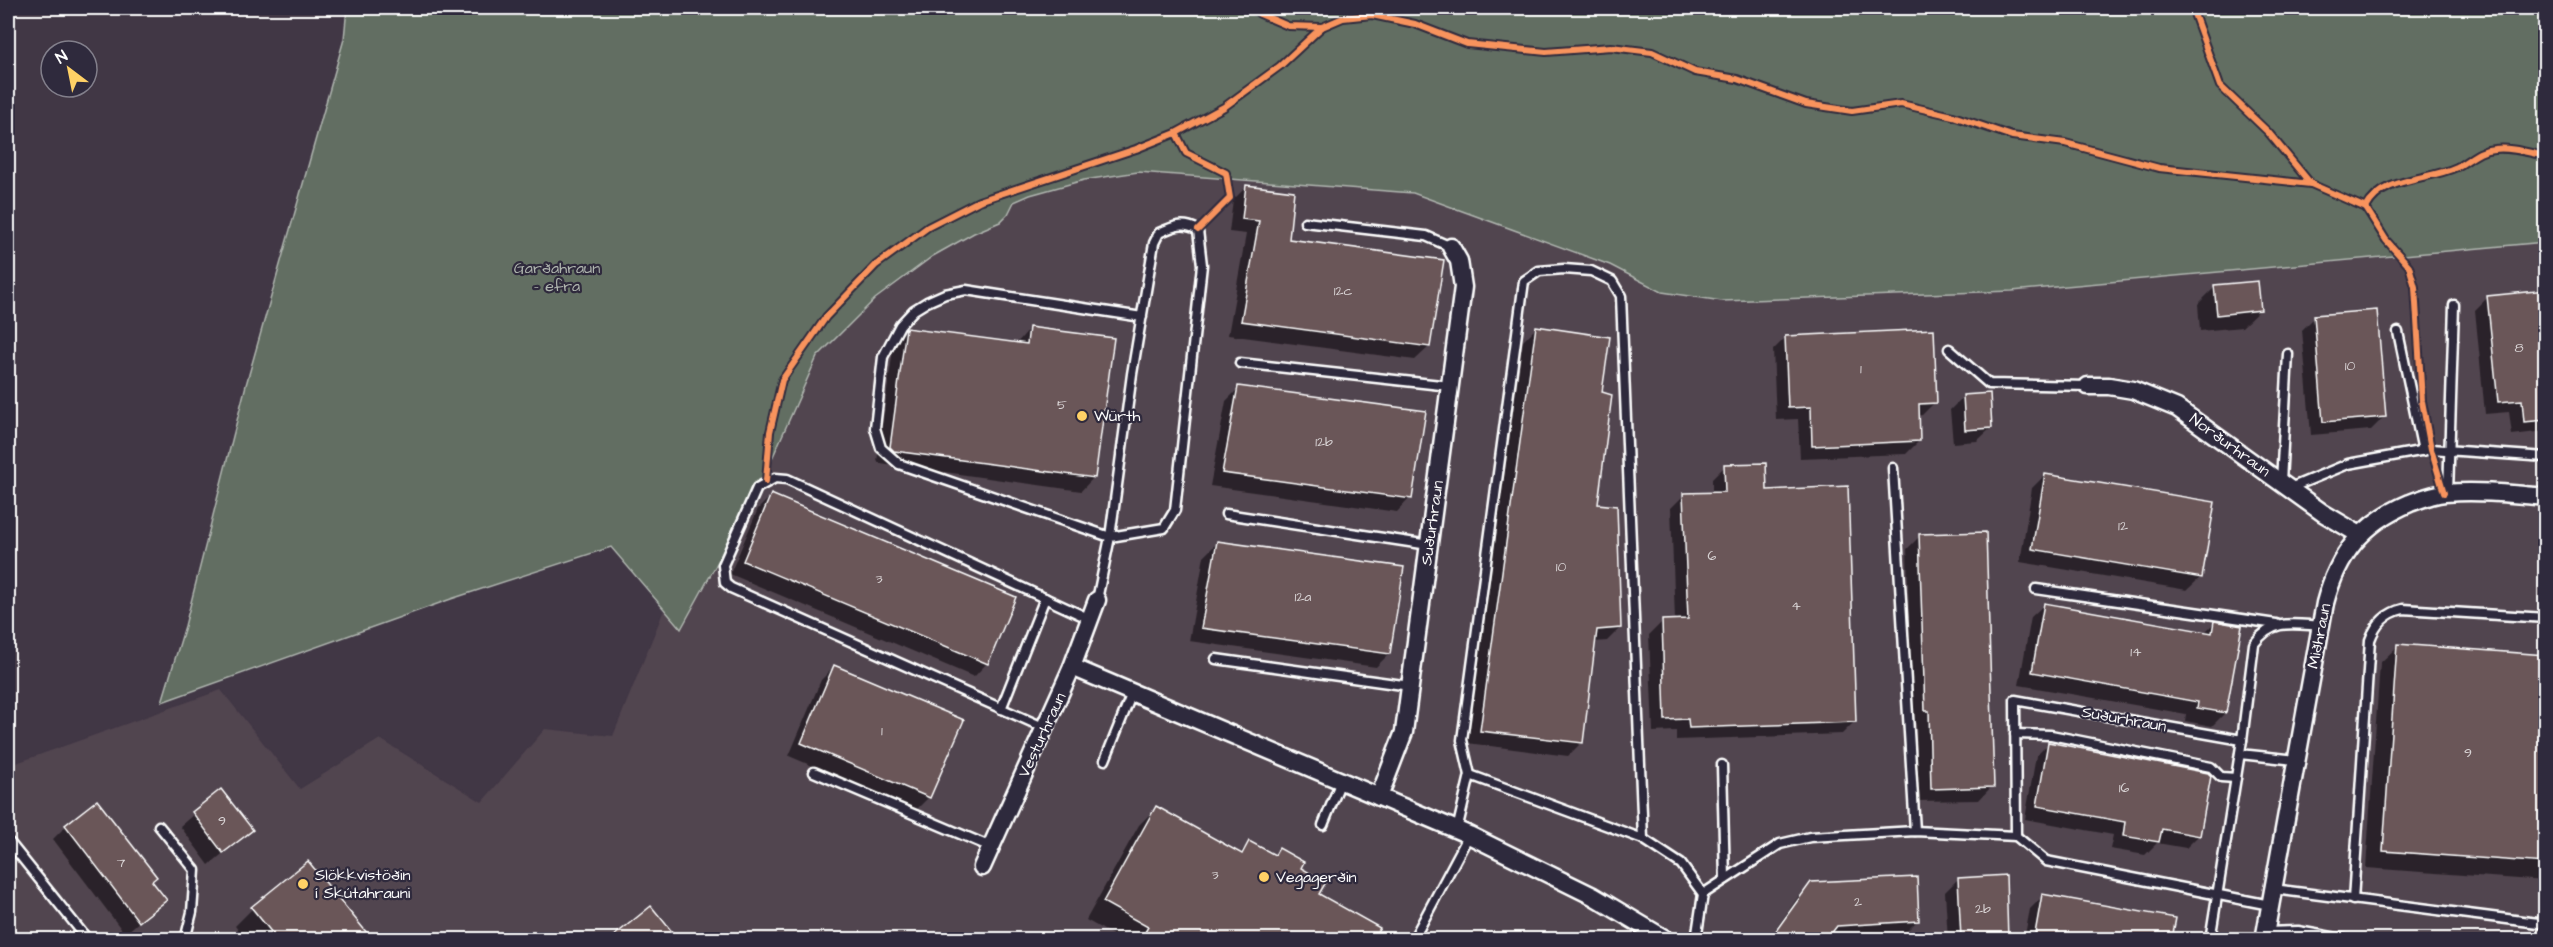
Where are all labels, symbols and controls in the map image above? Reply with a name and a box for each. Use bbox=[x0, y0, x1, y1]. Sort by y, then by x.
north arrow bbox=[39, 39, 99, 99]
text: N bbox=[51, 45, 72, 69]
park label: Garðahraun - efra bbox=[514, 257, 600, 297]
house number: 12c bbox=[1334, 281, 1352, 301]
house number: 8 bbox=[2514, 338, 2524, 358]
house number: 10 bbox=[2345, 356, 2355, 376]
house number: 1 bbox=[1860, 359, 1862, 379]
house number: 5 bbox=[1057, 395, 1067, 415]
place label: Würth bbox=[1094, 405, 1140, 427]
street label: Norðurhraun bbox=[2185, 408, 2275, 482]
marker: Würth bbox=[1075, 409, 1089, 423]
house number: 12b bbox=[1315, 432, 1333, 452]
street label: Suðurhraun bbox=[1415, 479, 1449, 567]
house number: 12 bbox=[2118, 516, 2128, 536]
house number: 6 bbox=[1708, 546, 1717, 566]
house number: 10 bbox=[1556, 557, 1566, 577]
house number: 3 bbox=[875, 569, 883, 589]
house number: 12a bbox=[1295, 587, 1311, 607]
house number: 4 bbox=[1791, 596, 1801, 616]
street label: Miðhraun bbox=[2302, 602, 2336, 670]
house number: 14 bbox=[2130, 642, 2142, 662]
street label: Vesturhraun bbox=[1013, 689, 1071, 781]
street label: Suðurhraun bbox=[2080, 701, 2168, 737]
house number: 1 bbox=[881, 721, 883, 741]
house number: 9 bbox=[2464, 743, 2472, 763]
house number: 16 bbox=[2119, 778, 2130, 798]
house number: 9 bbox=[218, 811, 226, 831]
house number: 7 bbox=[117, 853, 126, 873]
place label: Slökkvistöðin í Skútahrauni bbox=[315, 864, 411, 904]
house number: 3 bbox=[1211, 865, 1219, 885]
place label: Vegagerðin bbox=[1276, 866, 1357, 889]
marker: Vegagerðin bbox=[1257, 870, 1271, 884]
marker: Slökkvistöðin í Skútahrauni bbox=[296, 877, 310, 891]
house number: 2 bbox=[1854, 892, 1862, 912]
house number: 2b bbox=[1975, 899, 1991, 919]

